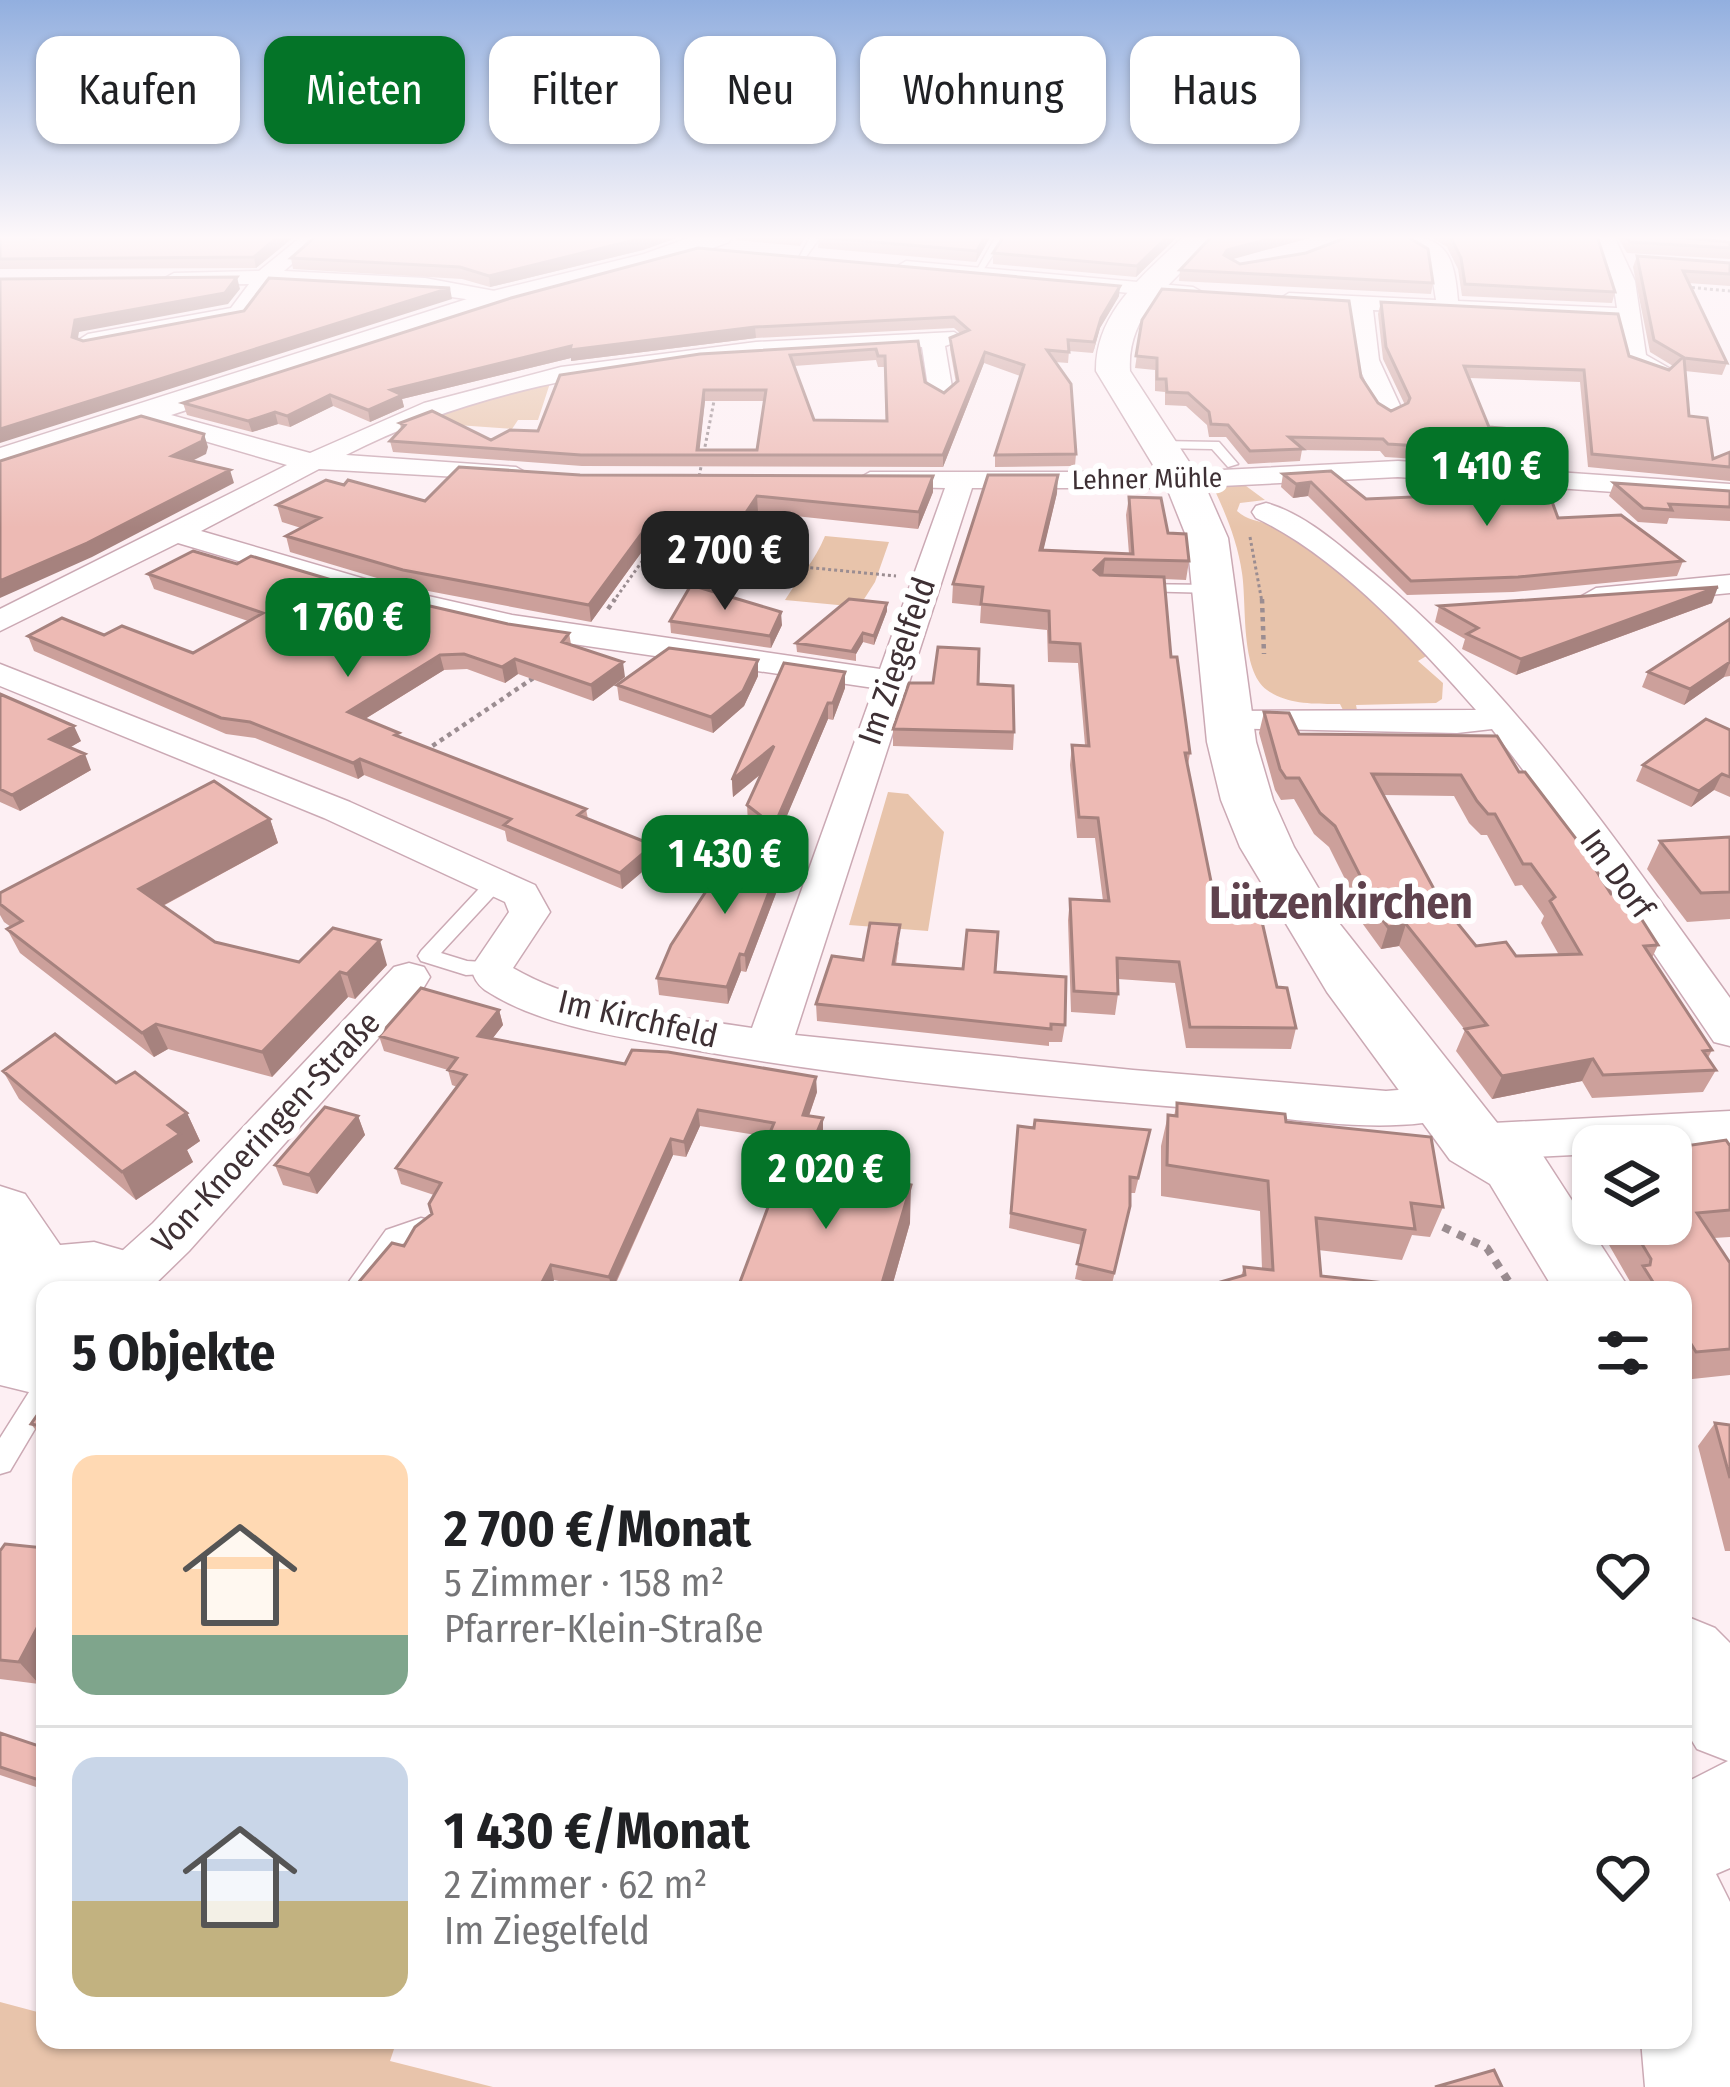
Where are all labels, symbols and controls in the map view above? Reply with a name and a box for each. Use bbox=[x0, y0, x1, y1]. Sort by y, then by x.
chip: Kaufen bbox=[36, 36, 240, 144]
chip: Mieten bbox=[264, 36, 465, 144]
chip: Filter bbox=[489, 36, 660, 144]
chip: Neu bbox=[684, 36, 836, 144]
chip: Wohnung bbox=[860, 36, 1106, 144]
chip: Haus bbox=[1130, 36, 1300, 144]
pin: 1 410 € bbox=[1376, 427, 1598, 529]
text: 1 410 € bbox=[1433, 443, 1541, 489]
street label: Lehner Mühle bbox=[1072, 462, 1222, 496]
pin: 2 700 € bbox=[614, 511, 836, 613]
text: 2 700 € bbox=[668, 527, 782, 573]
street label: Im Ziegelfeld bbox=[850, 572, 944, 750]
pin: 1 760 € bbox=[237, 578, 459, 680]
text: 1 760 € bbox=[292, 594, 404, 640]
pin: 1 430 € bbox=[614, 815, 836, 917]
street label: Im Dorf bbox=[1571, 822, 1664, 928]
text: 1 430 € bbox=[669, 831, 781, 877]
district label: Lützenkirchen bbox=[1209, 876, 1473, 930]
street label: Im Kirchfeld bbox=[555, 981, 721, 1057]
street label: Von-Knoeringen-Straße bbox=[144, 1003, 388, 1261]
map controls bbox=[1572, 1125, 1692, 1245]
button: layers bbox=[1572, 1125, 1692, 1245]
pin: 2 020 € bbox=[715, 1130, 937, 1232]
text: 2 020 € bbox=[768, 1146, 884, 1192]
icon: filters bbox=[1590, 1320, 1656, 1386]
text: 5 Objekte bbox=[72, 1322, 275, 1384]
text: 2 700 €/Monat bbox=[444, 1498, 751, 1560]
icon: home bbox=[168, 1503, 312, 1647]
icon: heart bbox=[1590, 1542, 1656, 1608]
text: 5 Zimmer · 158 m² bbox=[444, 1560, 724, 1606]
text: Pfarrer-Klein-Straße bbox=[444, 1606, 764, 1652]
text: 1 430 €/Monat bbox=[444, 1800, 750, 1862]
icon: home bbox=[168, 1805, 312, 1949]
icon: heart bbox=[1590, 1844, 1656, 1910]
text: 2 Zimmer · 62 m² bbox=[444, 1862, 707, 1908]
text: Im Ziegelfeld bbox=[444, 1908, 650, 1954]

